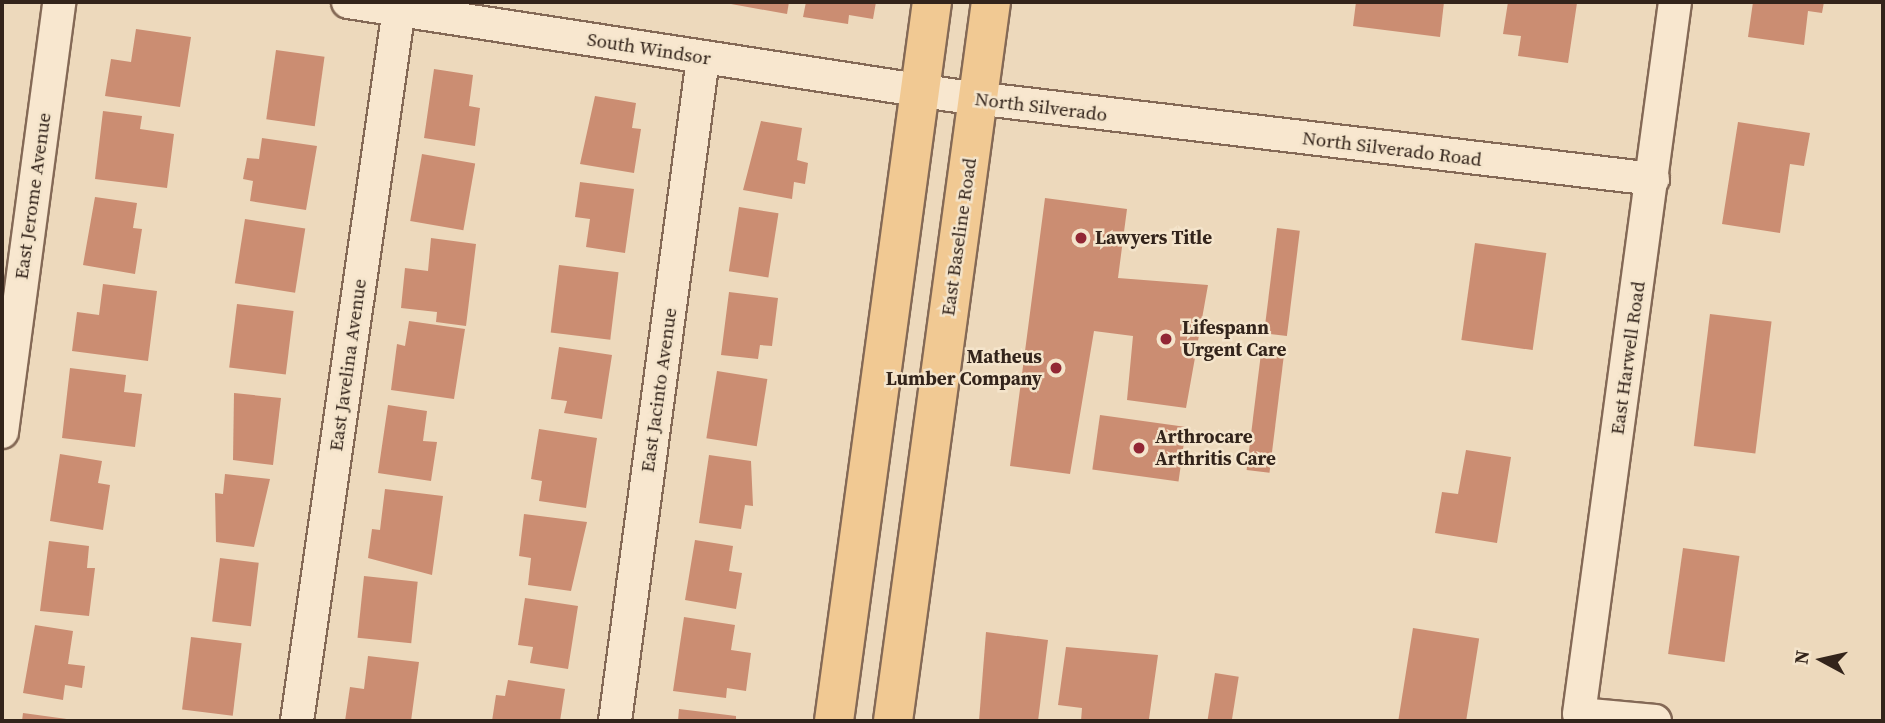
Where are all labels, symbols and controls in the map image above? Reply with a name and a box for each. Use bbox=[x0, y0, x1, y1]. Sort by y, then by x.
street label: South Windsor bbox=[585, 28, 713, 70]
street label: North Silverado bbox=[974, 88, 1108, 126]
street label: East Jerome Avenue bbox=[10, 111, 56, 281]
street label: North Silverado Road bbox=[1301, 127, 1483, 171]
street label: East Baseline Road bbox=[937, 157, 981, 317]
place label: Lawyers Title bbox=[1095, 227, 1212, 249]
marker: Lawyers Title bbox=[1073, 230, 1089, 246]
street label: East Javelina Avenue bbox=[325, 277, 371, 453]
street label: East Harwell Road bbox=[1606, 280, 1650, 436]
street label: East Jacinto Avenue bbox=[636, 306, 682, 474]
place label: Lifespann Urgent Care bbox=[1182, 317, 1286, 361]
marker: Lifespann Urgent Care bbox=[1156, 329, 1176, 349]
place label: Matheus Lumber Company bbox=[886, 346, 1042, 390]
marker: Matheus Lumber Company bbox=[1048, 360, 1064, 376]
place label: Arthrocare Arthritis Care bbox=[1155, 426, 1276, 470]
marker: Arthrocare Arthritis Care bbox=[1129, 438, 1149, 458]
north arrow bbox=[1787, 625, 1857, 695]
text: N bbox=[1787, 648, 1815, 666]

